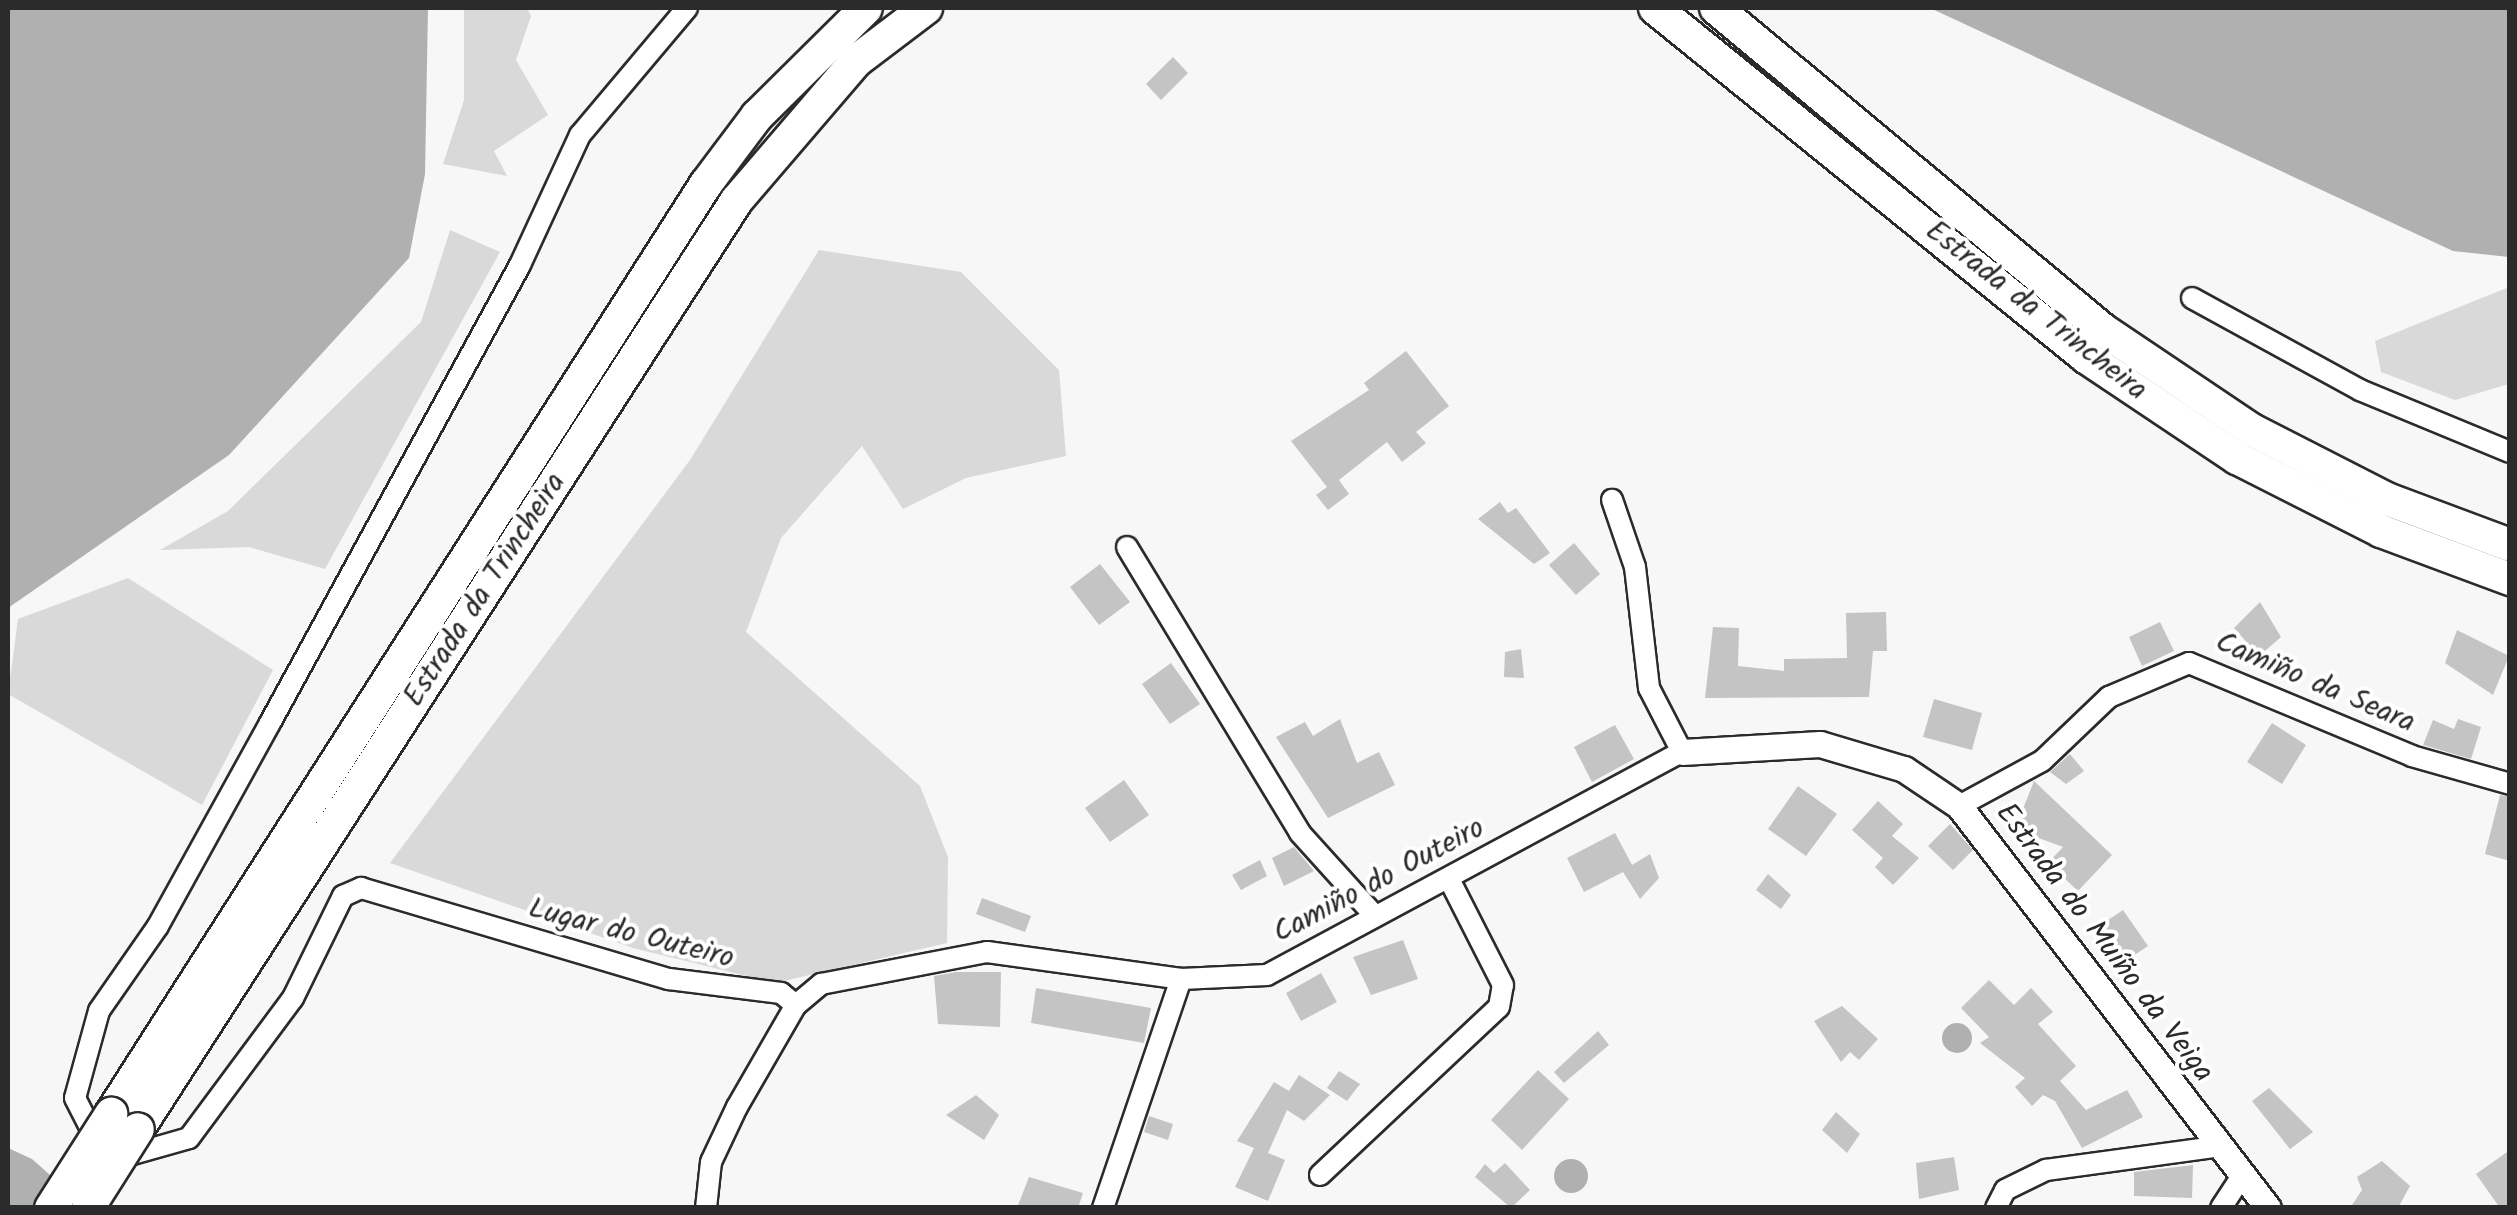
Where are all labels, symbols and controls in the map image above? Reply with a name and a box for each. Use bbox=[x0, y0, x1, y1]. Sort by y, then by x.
street label: Estrada da Trincheira bbox=[1918, 213, 2154, 409]
street label: Estrada da Trincheira bbox=[396, 466, 574, 714]
street label: Camiño da Seara bbox=[2210, 625, 2420, 741]
street label: Estrada do Muíño da Veiga bbox=[1987, 796, 2221, 1090]
street label: Camiño do Outeiro bbox=[1267, 810, 1491, 952]
street label: Lugar do Outeiro bbox=[525, 891, 737, 977]

